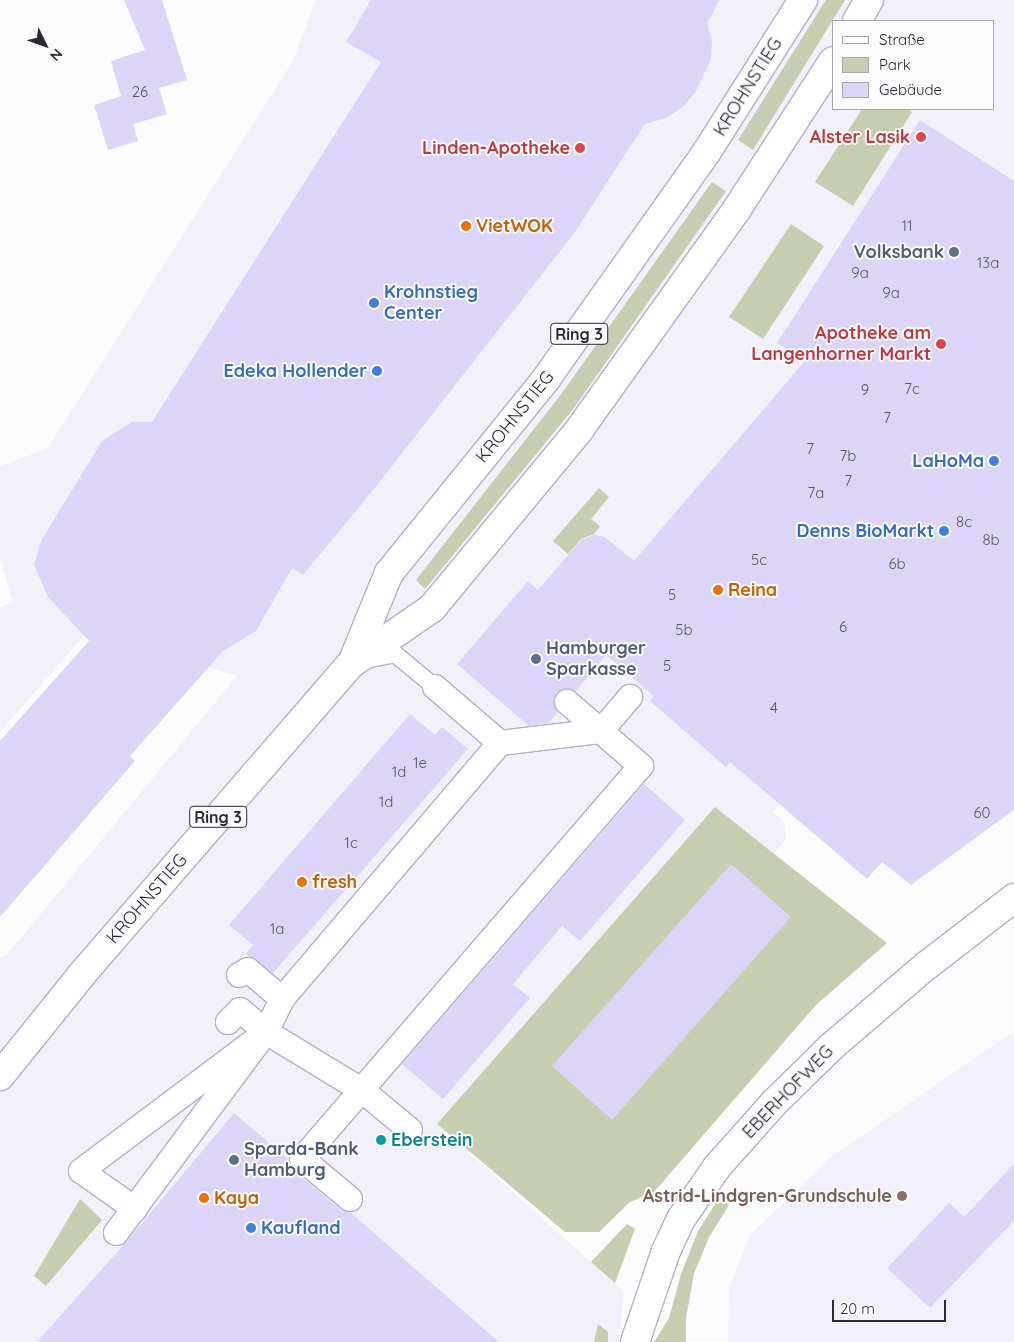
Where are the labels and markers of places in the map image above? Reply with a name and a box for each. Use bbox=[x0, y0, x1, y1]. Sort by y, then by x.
place label: Alster Lasik bbox=[810, 126, 910, 148]
marker: Alster Lasik bbox=[914, 130, 928, 144]
place label: Linden-Apotheke bbox=[422, 137, 570, 159]
marker: Linden-Apotheke bbox=[574, 142, 586, 154]
place label: VietWOK bbox=[476, 215, 553, 237]
marker: VietWOK bbox=[460, 220, 472, 232]
place label: Volksbank bbox=[854, 241, 944, 263]
marker: Volksbank bbox=[948, 246, 960, 258]
place label: Krohnstieg Center bbox=[384, 282, 478, 324]
marker: Krohnstieg Center bbox=[368, 297, 380, 309]
place label: Apotheke am Langenhorner Markt bbox=[751, 323, 931, 366]
marker: Apotheke am Langenhorner Markt bbox=[935, 338, 947, 350]
place label: Edeka Hollender bbox=[224, 360, 367, 382]
marker: Edeka Hollender bbox=[371, 365, 383, 377]
place label: LaHoMa bbox=[912, 450, 984, 472]
marker: LaHoMa bbox=[988, 455, 1000, 467]
place label: Denns BioMarkt bbox=[796, 520, 934, 542]
marker: Denns BioMarkt bbox=[938, 525, 950, 537]
place label: Reina bbox=[728, 579, 777, 601]
marker: Reina bbox=[712, 584, 724, 596]
place label: Hamburger Sparkasse bbox=[546, 638, 646, 681]
marker: Hamburger Sparkasse bbox=[530, 653, 542, 665]
place label: fresh bbox=[312, 871, 357, 893]
marker: fresh bbox=[296, 876, 308, 888]
place label: Eberstein bbox=[391, 1129, 473, 1151]
marker: Eberstein bbox=[375, 1134, 387, 1146]
place label: Sparda-Bank Hamburg bbox=[244, 1139, 359, 1182]
marker: Sparda-Bank Hamburg bbox=[228, 1154, 240, 1166]
place label: Astrid-Lindgren-Grundschule bbox=[643, 1185, 892, 1207]
place label: Kaya bbox=[214, 1187, 259, 1209]
marker: Astrid-Lindgren-Grundschule bbox=[896, 1190, 908, 1202]
marker: Kaya bbox=[198, 1192, 210, 1204]
place label: Kaufland bbox=[261, 1217, 341, 1239]
marker: Kaufland bbox=[245, 1222, 257, 1234]

